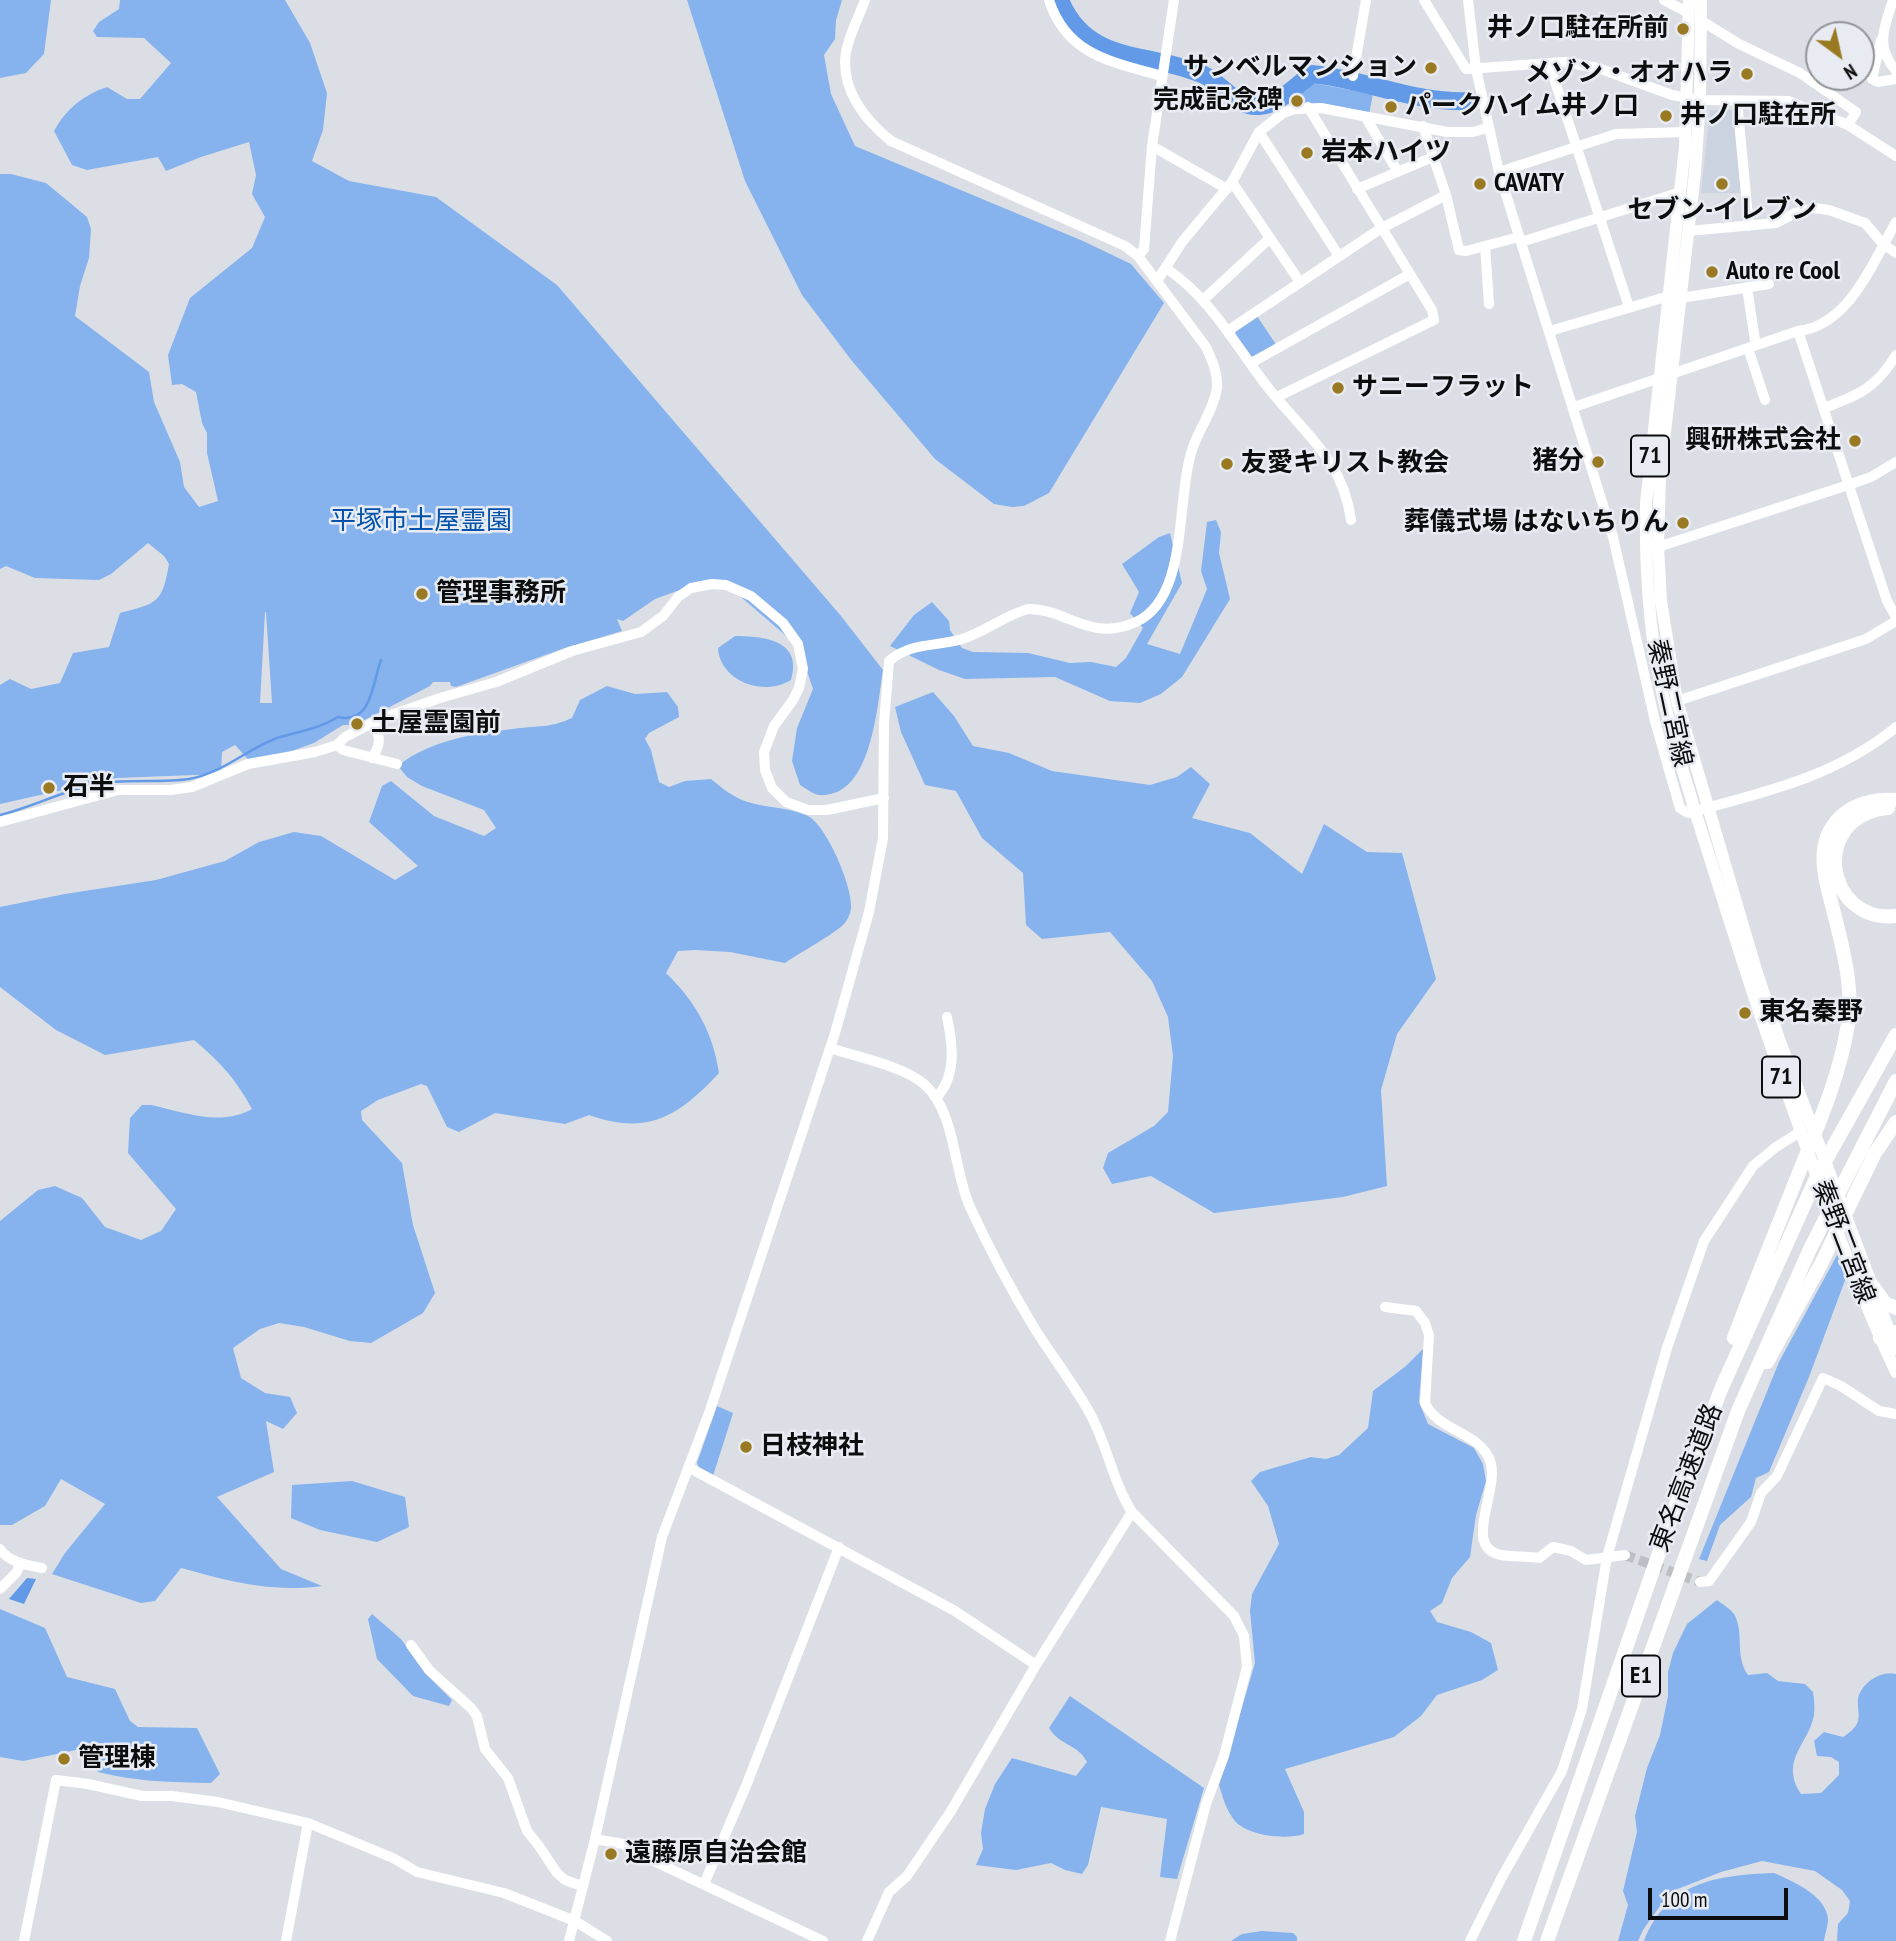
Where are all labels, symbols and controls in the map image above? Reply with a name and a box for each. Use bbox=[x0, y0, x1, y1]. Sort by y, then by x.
place label: 井ノ口駐在所前 bbox=[1487, 13, 1669, 45]
marker: 井ノ口駐在所前 bbox=[1675, 21, 1691, 37]
north arrow bbox=[1805, 21, 1875, 91]
place label: サンベルマンション bbox=[1183, 52, 1417, 84]
place label: メゾン・オオハラ bbox=[1525, 58, 1733, 90]
text: N bbox=[1840, 59, 1861, 85]
marker: サンベルマンション bbox=[1423, 60, 1439, 76]
marker: メゾン・オオハラ bbox=[1739, 66, 1755, 82]
place label: 完成記念碑 bbox=[1153, 85, 1283, 117]
place label: パークハイム井ノ口 bbox=[1405, 91, 1639, 123]
marker: 完成記念碑 bbox=[1289, 93, 1305, 109]
marker: パークハイム井ノ口 bbox=[1383, 99, 1399, 115]
place label: 井ノ口駐在所 bbox=[1680, 100, 1836, 132]
marker: 井ノ口駐在所 bbox=[1658, 108, 1674, 124]
place label: 岩本ハイツ bbox=[1321, 137, 1451, 169]
marker: 岩本ハイツ bbox=[1299, 145, 1315, 161]
place label: CAVATY bbox=[1494, 168, 1564, 200]
marker: CAVATY bbox=[1472, 176, 1488, 192]
marker: セブン-イレブン bbox=[1714, 176, 1730, 192]
place label: セブン-イレブン bbox=[1627, 195, 1817, 227]
place label: Auto re Cool bbox=[1726, 256, 1840, 288]
marker: Auto re Cool bbox=[1704, 264, 1720, 280]
place label: サニーフラット bbox=[1352, 372, 1534, 404]
marker: サニーフラット bbox=[1330, 380, 1346, 396]
place label: 興研株式会社 bbox=[1685, 425, 1841, 457]
marker: 興研株式会社 bbox=[1847, 433, 1863, 449]
road number: 71 bbox=[1631, 435, 1669, 476]
place label: 猪分 bbox=[1532, 446, 1584, 478]
place label: 友愛キリスト教会 bbox=[1241, 448, 1449, 480]
marker: 猪分 bbox=[1590, 454, 1606, 470]
marker: 友愛キリスト教会 bbox=[1219, 456, 1235, 472]
park label: 平塚市土屋霊園 bbox=[330, 506, 512, 538]
place label: 葬儀式場 はないちりん bbox=[1404, 507, 1669, 539]
marker: 葬儀式場 はないちりん bbox=[1675, 515, 1691, 531]
place label: 管理事務所 bbox=[436, 578, 566, 610]
marker: 管理事務所 bbox=[414, 586, 430, 602]
street label: 秦野二宮線 bbox=[1640, 636, 1698, 770]
place label: 土屋霊園前 bbox=[371, 708, 501, 740]
marker: 土屋霊園前 bbox=[349, 716, 365, 732]
place label: 石半 bbox=[63, 772, 115, 804]
marker: 石半 bbox=[41, 780, 57, 796]
place label: 東名秦野 bbox=[1759, 997, 1863, 1029]
marker: 東名秦野 bbox=[1737, 1005, 1753, 1021]
road number: 71 bbox=[1762, 1056, 1800, 1098]
street label: 秦野二宮線 bbox=[1805, 1176, 1881, 1308]
street label: 東名高速道路 bbox=[1644, 1400, 1730, 1556]
place label: 日枝神社 bbox=[760, 1431, 864, 1463]
marker: 日枝神社 bbox=[738, 1439, 754, 1455]
road number: E1 bbox=[1622, 1656, 1660, 1696]
place label: 管理棟 bbox=[78, 1743, 156, 1775]
marker: 管理棟 bbox=[56, 1751, 72, 1767]
place label: 遠藤原自治会館 bbox=[625, 1838, 807, 1870]
marker: 遠藤原自治会館 bbox=[603, 1846, 619, 1862]
scale bar bbox=[1651, 1874, 1791, 1918]
text: 100 m bbox=[1661, 1886, 1707, 1913]

